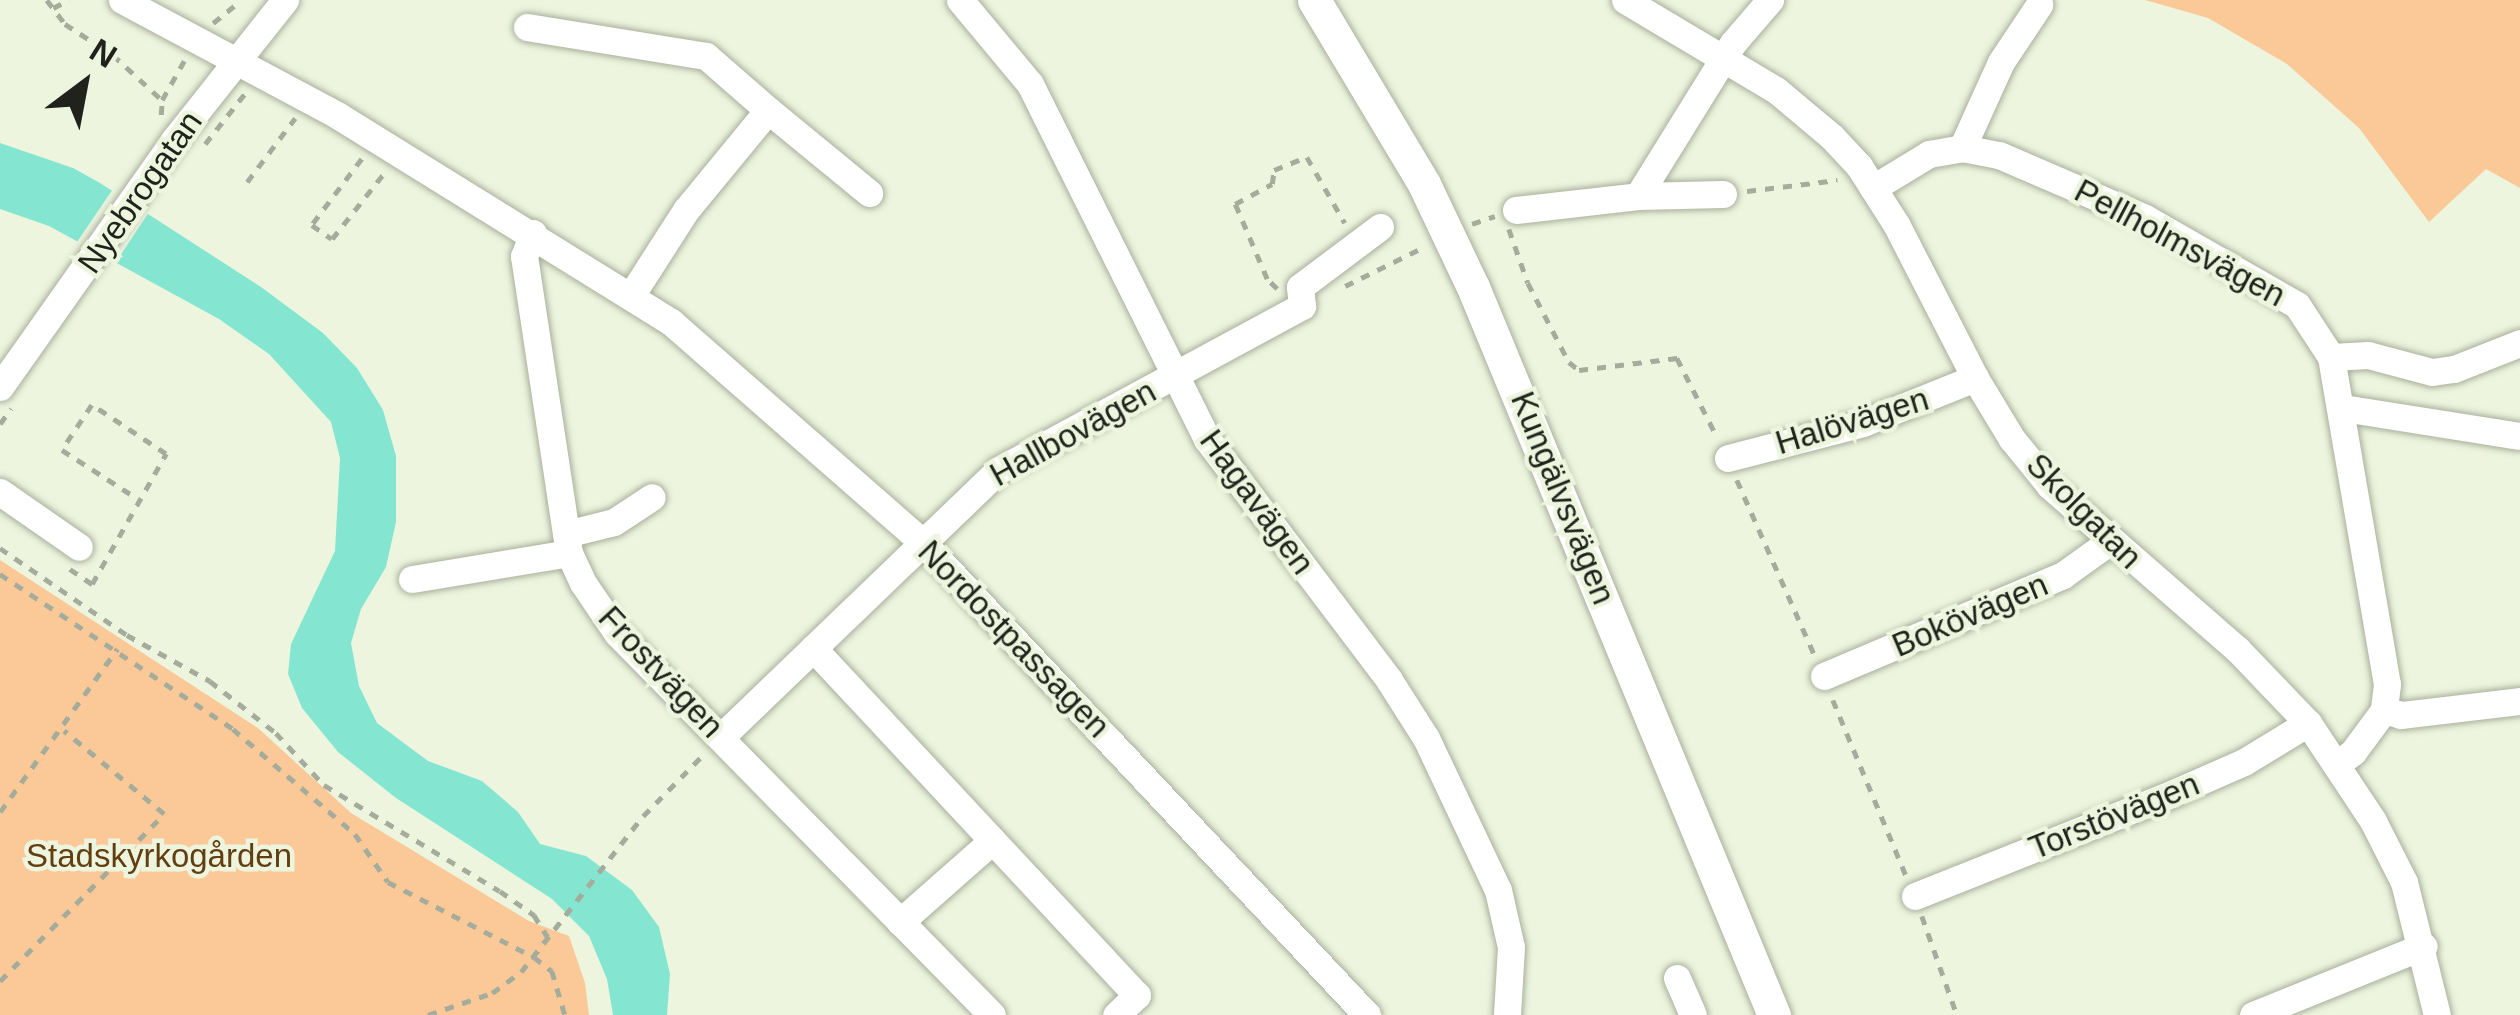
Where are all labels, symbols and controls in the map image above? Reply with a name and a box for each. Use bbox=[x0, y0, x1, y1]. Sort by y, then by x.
north arrow bbox=[24, 24, 144, 144]
text: N bbox=[83, 31, 123, 75]
street label: Nyebrogatan bbox=[70, 103, 210, 281]
street label: Pellholmsvägen bbox=[2068, 171, 2292, 315]
street label: Hallbovägen bbox=[983, 371, 1163, 495]
street label: Halövägen bbox=[1771, 379, 1933, 463]
street label: Kungälvsvägen bbox=[1502, 386, 1624, 610]
street label: Hagavägen bbox=[1191, 422, 1323, 582]
street label: Skolgatan bbox=[2018, 445, 2150, 577]
street label: Nordostpassagen bbox=[910, 532, 1118, 746]
street label: Bokövägen bbox=[1886, 565, 2054, 665]
street label: Frostvägen bbox=[590, 598, 732, 746]
street label: Torstövägen bbox=[2023, 764, 2205, 868]
park label: Stadskyrkogården bbox=[26, 836, 292, 876]

